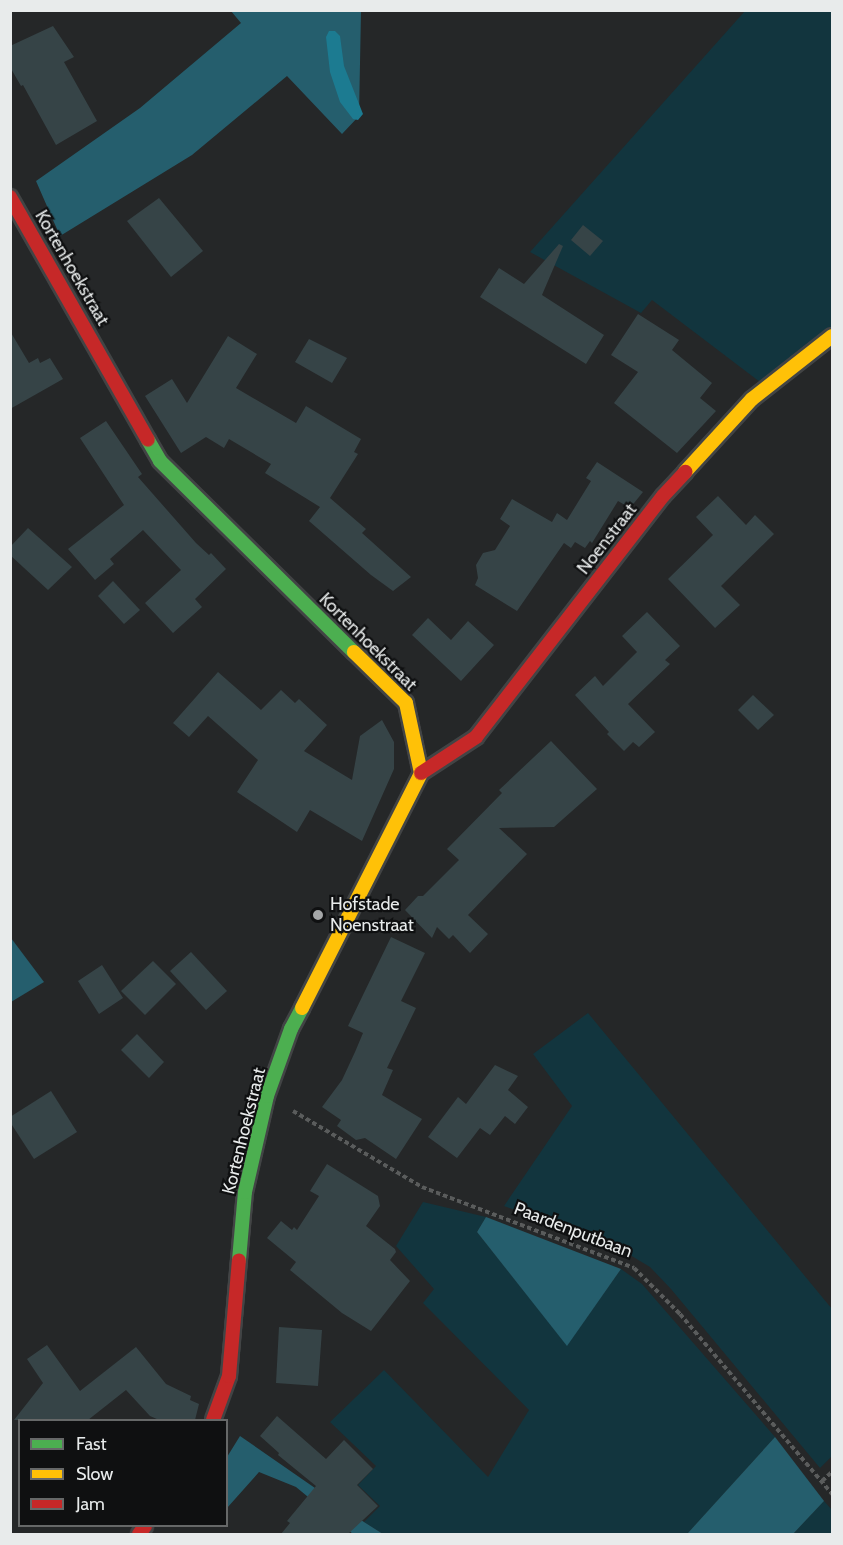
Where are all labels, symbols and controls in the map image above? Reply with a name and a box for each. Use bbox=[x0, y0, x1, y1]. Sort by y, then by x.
street label: Kortenhoekstraat bbox=[30, 206, 114, 330]
street label: Noenstraat bbox=[573, 499, 641, 579]
street label: Kortenhoekstraat bbox=[315, 589, 421, 695]
place label: Hofstade Noenstraat bbox=[330, 894, 414, 936]
marker: Hofstade Noenstraat bbox=[311, 908, 325, 922]
street label: Kortenhoekstraat bbox=[218, 1066, 270, 1196]
street label: Paardenputbaan bbox=[511, 1198, 635, 1262]
legend bbox=[18, 1419, 228, 1527]
text: Fast bbox=[76, 1433, 107, 1455]
text: Slow bbox=[76, 1463, 113, 1485]
text: Jam bbox=[76, 1493, 105, 1515]

